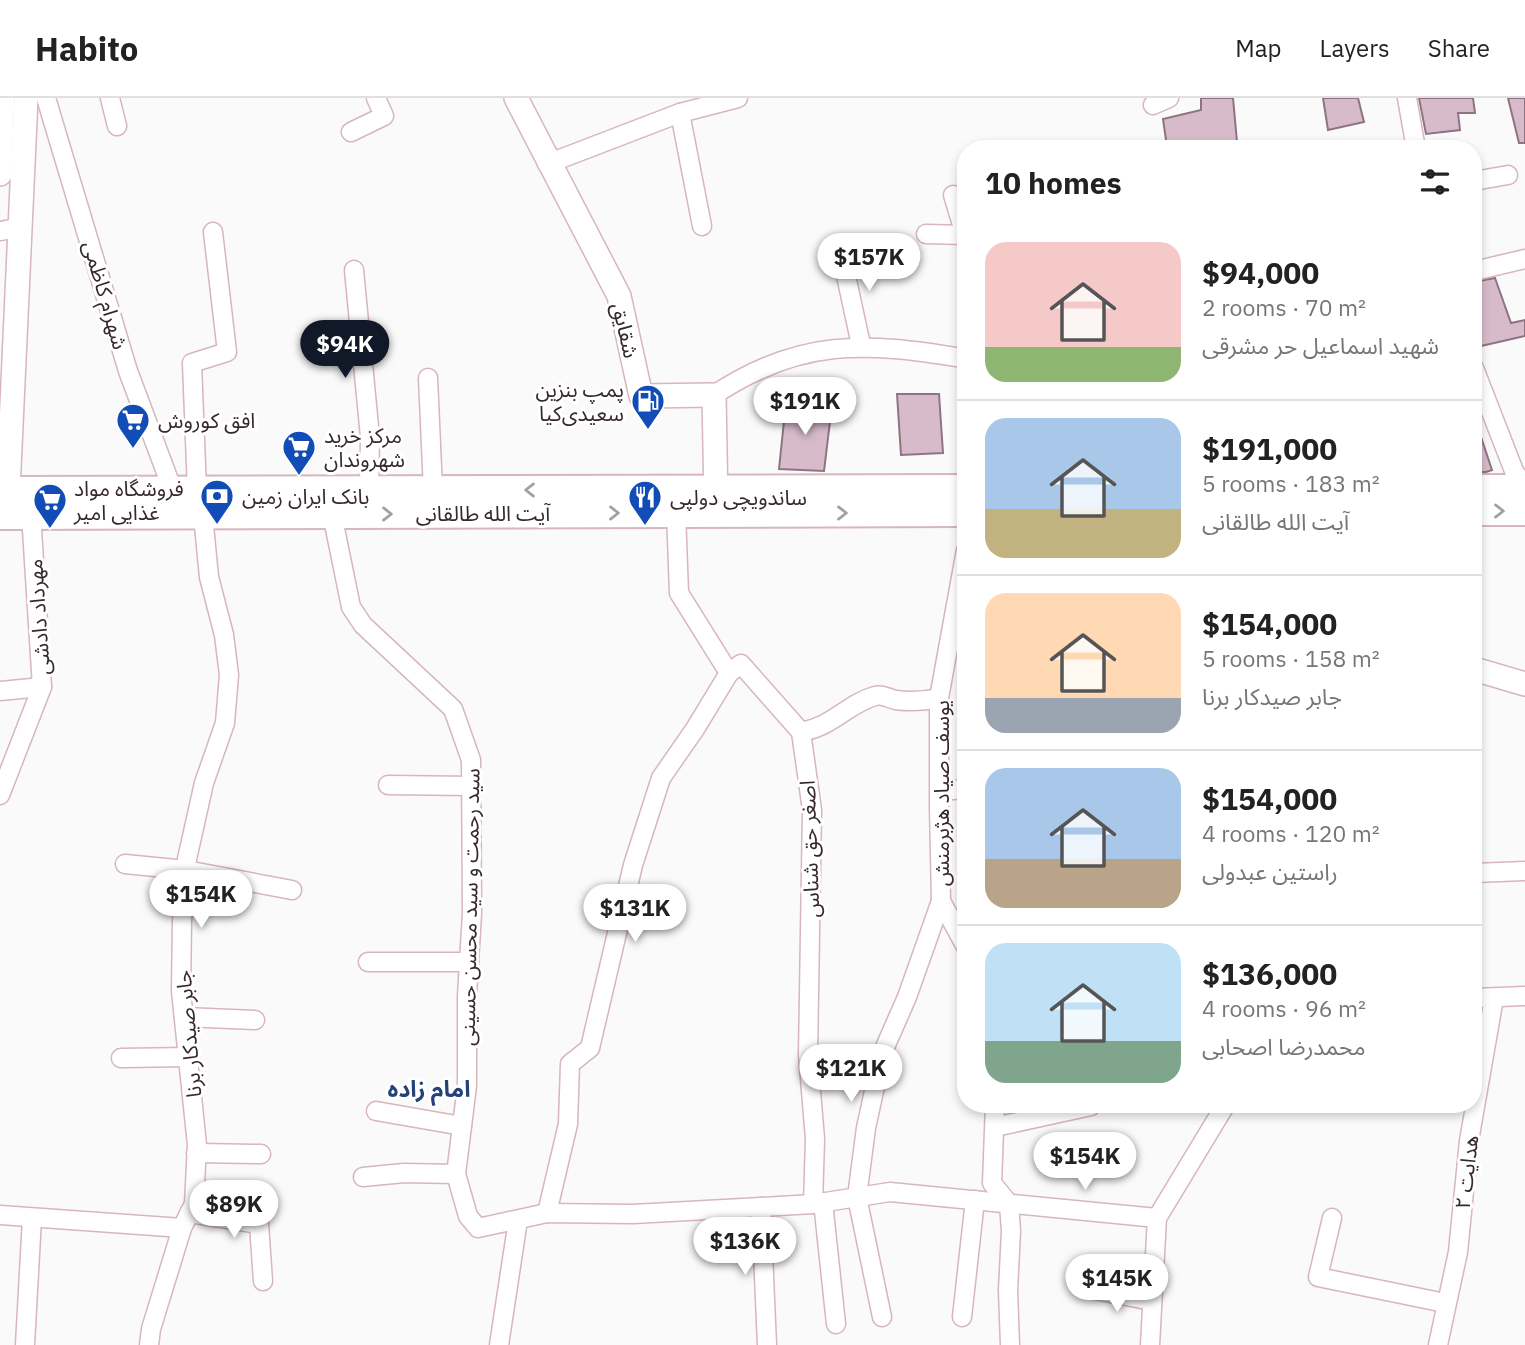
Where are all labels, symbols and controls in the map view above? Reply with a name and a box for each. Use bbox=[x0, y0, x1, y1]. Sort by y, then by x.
text: Habito bbox=[35, 27, 138, 70]
text: Map bbox=[1235, 32, 1282, 64]
text: Layers bbox=[1320, 32, 1390, 64]
text: Share bbox=[1428, 32, 1490, 64]
text: 10 homes bbox=[985, 163, 1122, 202]
icon: filters bbox=[1416, 163, 1454, 201]
pin: $157K bbox=[820, 234, 918, 293]
street label: شهرام کاظمی bbox=[74, 238, 135, 353]
text: $157K bbox=[833, 241, 905, 271]
text: $94,000 bbox=[1202, 253, 1319, 292]
icon: home bbox=[1041, 270, 1125, 354]
text: 2 rooms · 70 m² bbox=[1202, 292, 1366, 322]
street label: شقایق bbox=[606, 299, 646, 361]
pin: $94K bbox=[304, 320, 386, 380]
text: $94K bbox=[316, 328, 374, 358]
text: شهید اسماعیل حر مشرقی bbox=[1202, 330, 1439, 360]
place label: پمپ بنزین سعیدی‌کیا bbox=[536, 375, 624, 427]
pin: $191K bbox=[756, 378, 854, 437]
fuel station icon: پمپ بنزین سعیدی‌کیا bbox=[629, 382, 667, 431]
text: $191K bbox=[769, 385, 841, 415]
supermarket icon: افق کوروش bbox=[114, 401, 152, 450]
place label: افق کوروش bbox=[158, 406, 255, 434]
place label: مرکز خرید شهروندان bbox=[324, 421, 405, 473]
supermarket icon: مرکز خرید شهروندان bbox=[280, 428, 318, 477]
text: $191,000 bbox=[1202, 429, 1337, 468]
icon: home bbox=[1041, 446, 1125, 530]
text: 5 rooms · 183 m² bbox=[1202, 468, 1380, 498]
place label: فروشگاه مواد غذایی امیر bbox=[73, 474, 184, 526]
bank icon: بانک ایران زمین bbox=[198, 477, 236, 526]
restaurant icon: ساندویچی دولپی bbox=[626, 478, 664, 527]
supermarket icon: فروشگاه مواد غذایی امیر bbox=[31, 481, 69, 530]
place label: بانک ایران زمین bbox=[242, 482, 369, 510]
one-way arrow bbox=[525, 482, 535, 498]
place label: ساندویچی دولپی bbox=[670, 483, 807, 511]
street label: آیت الله طالقانی bbox=[416, 499, 551, 527]
one-way arrow bbox=[1494, 503, 1505, 519]
one-way arrow bbox=[609, 505, 620, 521]
one-way arrow bbox=[837, 505, 847, 521]
one-way arrow bbox=[382, 506, 392, 522]
text: آیت الله طالقانی bbox=[1202, 506, 1349, 536]
street label: مهرداد دادشی bbox=[20, 558, 56, 676]
text: $154,000 bbox=[1202, 604, 1337, 643]
icon: home bbox=[1041, 621, 1125, 705]
text: 5 rooms · 158 m² bbox=[1202, 643, 1380, 673]
text: جابر صیدکار برنا bbox=[1202, 681, 1342, 711]
street label: یوسف صیاد هژبرمنش bbox=[927, 700, 955, 886]
street label: سید رحمت و سید محسن حسینی bbox=[453, 768, 485, 1046]
text: $154,000 bbox=[1202, 779, 1337, 818]
street label: اصغر حق شناس bbox=[793, 780, 825, 918]
icon: home bbox=[1041, 796, 1125, 880]
text: 4 rooms · 120 m² bbox=[1202, 818, 1380, 848]
text: راستین عبدولی bbox=[1202, 856, 1338, 886]
pin: $154K bbox=[152, 870, 250, 930]
text: $154K bbox=[165, 878, 237, 908]
pin: $131K bbox=[586, 884, 684, 944]
text: $131K bbox=[599, 892, 671, 922]
text: $136,000 bbox=[1202, 954, 1337, 993]
street label: جابر صیدکار برنا bbox=[168, 969, 208, 1099]
icon: home bbox=[1041, 971, 1125, 1055]
text: 4 rooms · 96 m² bbox=[1202, 993, 1366, 1023]
text: محمدرضا اصحابی bbox=[1202, 1031, 1366, 1061]
pin: $121K bbox=[802, 1044, 900, 1104]
text: $121K bbox=[815, 1052, 887, 1082]
district label: امام زاده bbox=[388, 1073, 470, 1107]
pin: $154K bbox=[1036, 1132, 1134, 1192]
street label: هدایت ۲ bbox=[1448, 1133, 1484, 1211]
text: $154K bbox=[1049, 1140, 1121, 1170]
pin: $89K bbox=[193, 1180, 275, 1240]
text: $89K bbox=[205, 1188, 263, 1218]
pin: $136K bbox=[696, 1218, 794, 1277]
text: $136K bbox=[709, 1225, 781, 1255]
pin: $145K bbox=[1068, 1254, 1166, 1314]
text: $145K bbox=[1081, 1262, 1153, 1292]

